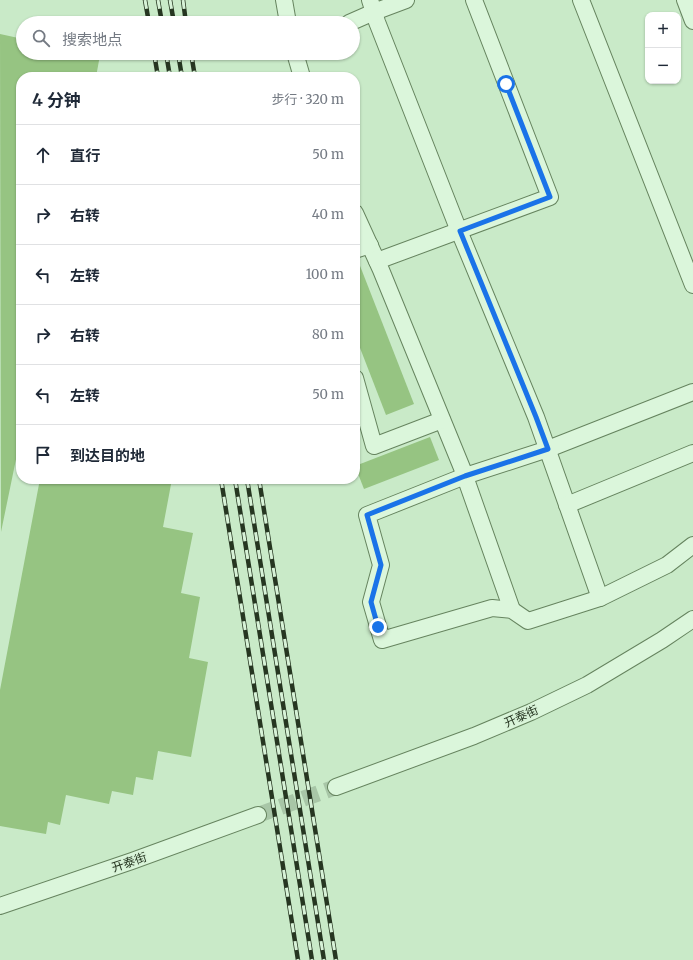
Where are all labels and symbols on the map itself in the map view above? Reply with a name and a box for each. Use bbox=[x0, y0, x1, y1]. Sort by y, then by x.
route start bbox=[497, 75, 515, 93]
route end bbox=[369, 618, 387, 636]
street label: 开泰街 bbox=[501, 702, 541, 730]
street label: 开泰街 bbox=[110, 849, 148, 875]

